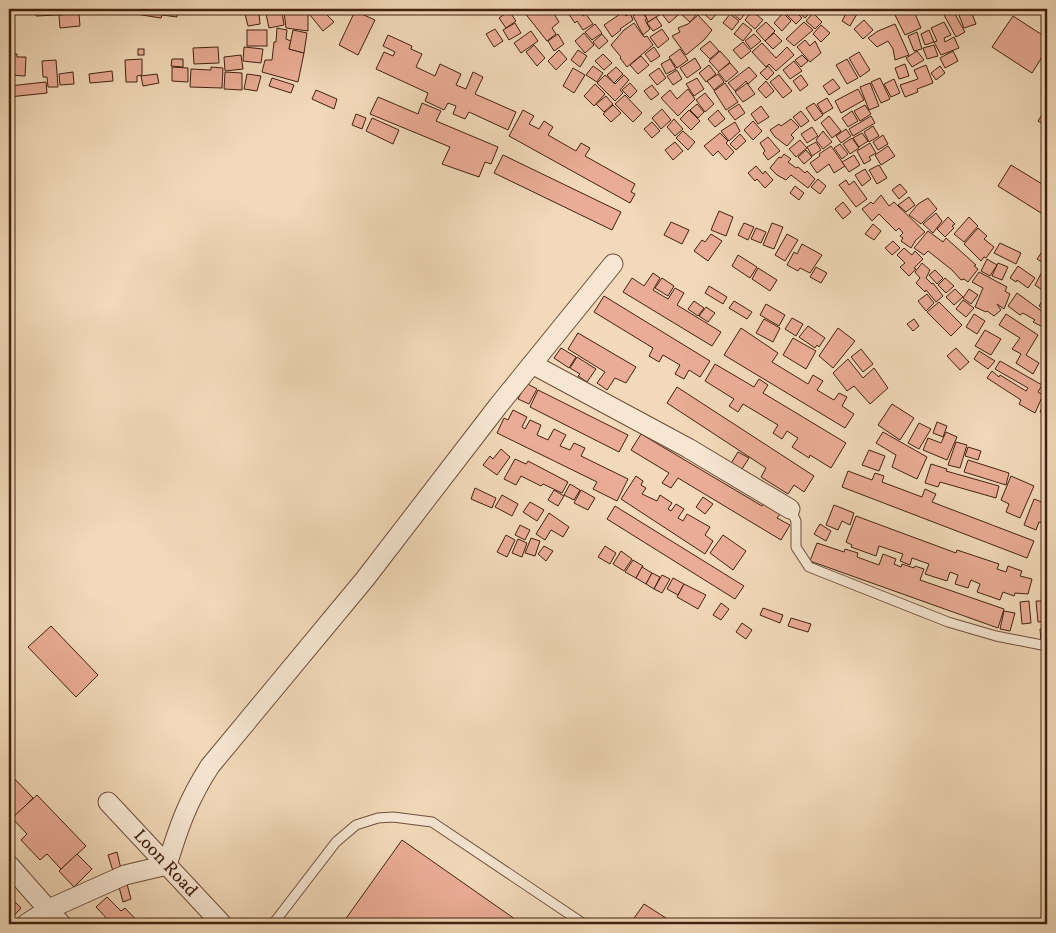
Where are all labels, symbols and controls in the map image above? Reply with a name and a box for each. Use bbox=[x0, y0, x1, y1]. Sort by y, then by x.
street label: Loon Road bbox=[127, 824, 203, 903]

